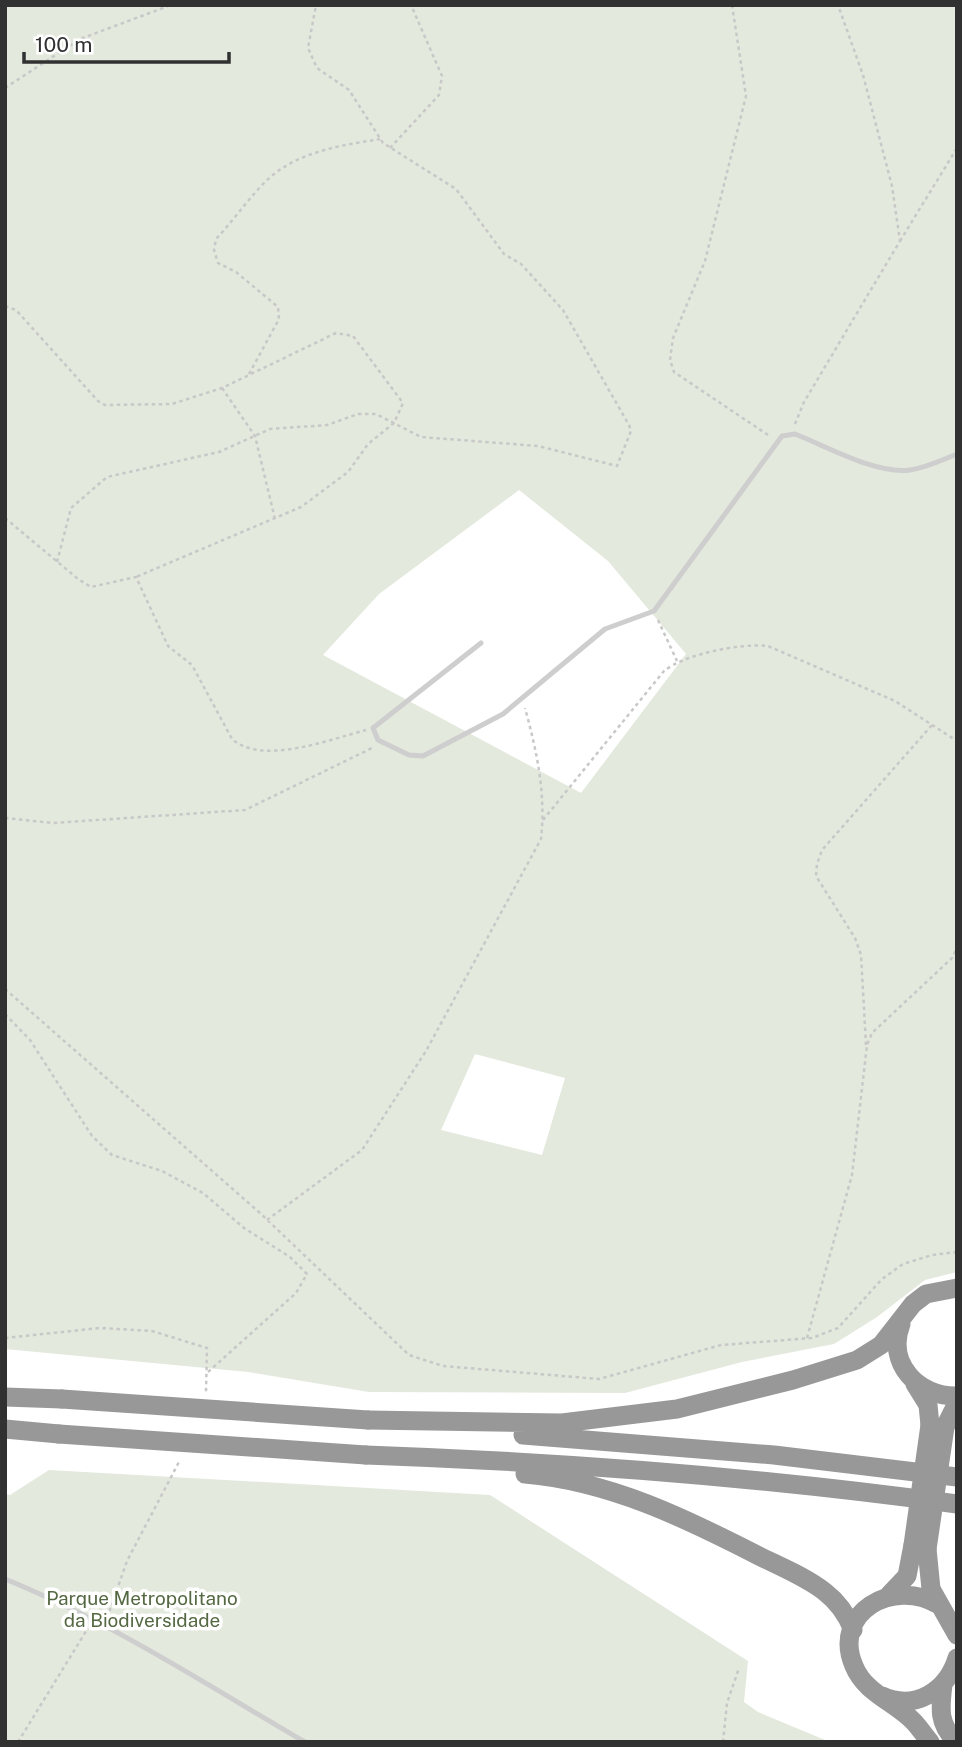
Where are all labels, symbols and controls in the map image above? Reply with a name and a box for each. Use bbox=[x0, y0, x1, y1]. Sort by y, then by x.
scale bar bbox=[24, 21, 229, 65]
text: 100 m bbox=[35, 32, 92, 57]
park label: Parque Metropolitano da Biodiversidade bbox=[46, 1587, 238, 1631]

